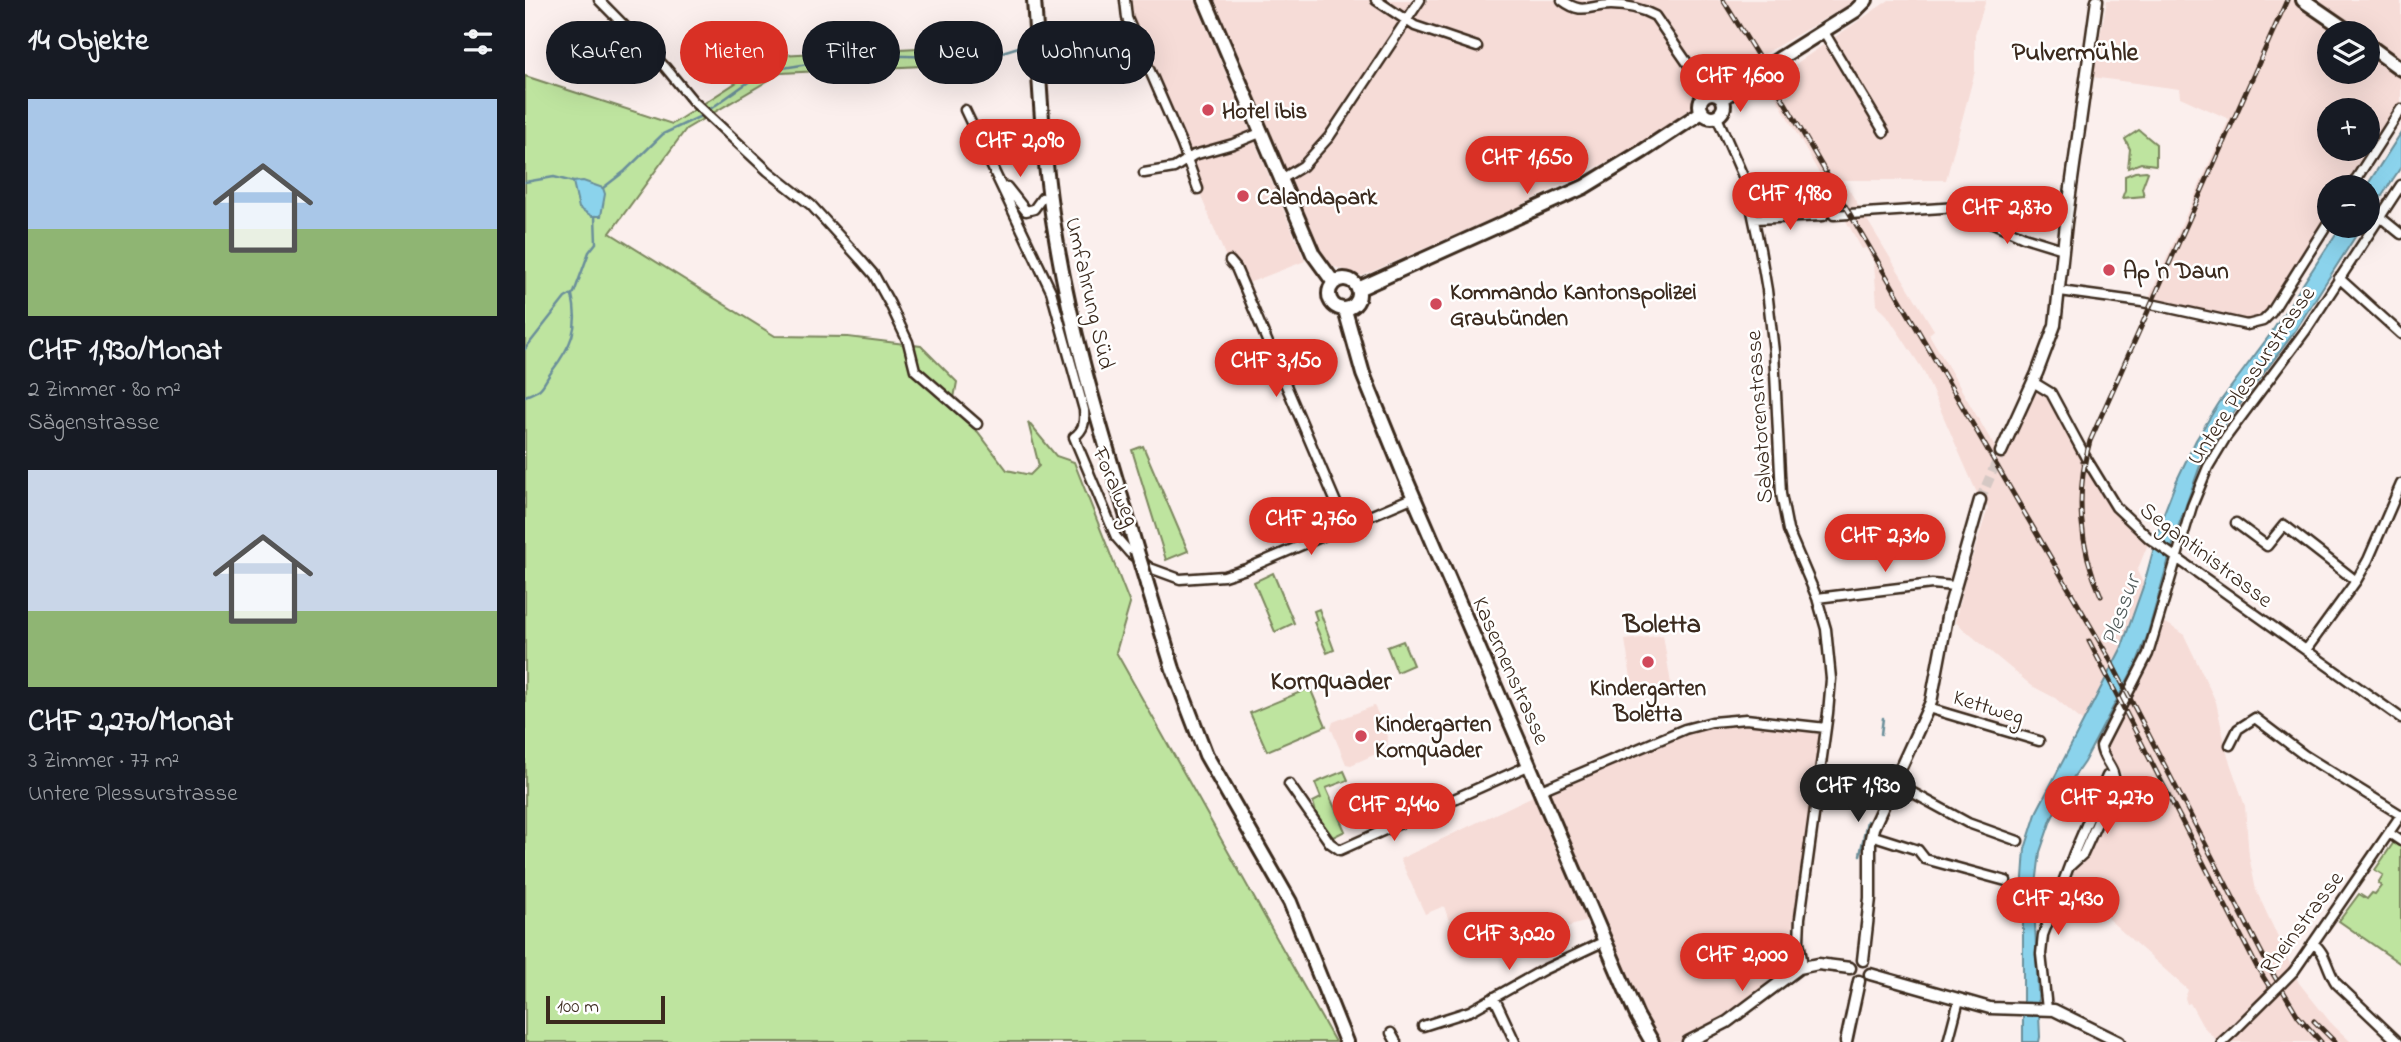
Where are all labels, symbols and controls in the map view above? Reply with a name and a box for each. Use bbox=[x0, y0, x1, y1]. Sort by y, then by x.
text: 14 Objekte bbox=[28, 20, 148, 64]
chip: Kaufen bbox=[546, 21, 666, 84]
chip: Mieten bbox=[680, 21, 788, 84]
chip: Filter bbox=[802, 21, 900, 84]
chip: Neu bbox=[914, 21, 1003, 84]
chip: Wohnung bbox=[1017, 21, 1155, 84]
map controls bbox=[2317, 21, 2380, 238]
button: layers bbox=[2317, 21, 2380, 84]
icon: filters bbox=[459, 23, 497, 61]
district label: Pulvermühle bbox=[2012, 35, 2140, 73]
pin: CHF 1,600 bbox=[1660, 54, 1820, 114]
text: CHF 1,600 bbox=[1696, 60, 1784, 93]
place label: Hotel ibis bbox=[1222, 96, 1307, 129]
button: + bbox=[2317, 98, 2380, 161]
marker: Hotel ibis bbox=[1200, 102, 1216, 118]
pin: CHF 2,090 bbox=[940, 120, 1100, 179]
text: CHF 2,090 bbox=[976, 125, 1064, 158]
pin: CHF 1,650 bbox=[1447, 136, 1607, 196]
text: CHF 1,650 bbox=[1481, 142, 1573, 175]
icon: home bbox=[200, 145, 326, 271]
pin: CHF 1,980 bbox=[1710, 173, 1870, 232]
button: − bbox=[2317, 175, 2380, 238]
text: CHF 1,980 bbox=[1748, 178, 1832, 211]
place label: Calandapark bbox=[1257, 182, 1378, 215]
pin: CHF 2,870 bbox=[1927, 187, 2087, 246]
marker: Calandapark bbox=[1235, 188, 1251, 204]
text: CHF 2,870 bbox=[1962, 192, 2052, 225]
street label: Umfahrung Süd bbox=[1054, 214, 1122, 373]
place label: Ap 'n Daun bbox=[2123, 256, 2229, 289]
marker: Ap 'n Daun bbox=[2101, 262, 2117, 278]
place label: Kommando Kantonspolizei Graubünden bbox=[1450, 277, 1697, 336]
street label: Untere Plessurstrasse bbox=[2180, 280, 2325, 472]
marker: Kommando Kantonspolizei Graubünden bbox=[1428, 296, 1444, 312]
street label: Salvatorenstrasse bbox=[1738, 328, 1783, 505]
text: CHF 1,930/Monat bbox=[28, 330, 222, 374]
pin: CHF 3,150 bbox=[1196, 340, 1356, 399]
text: CHF 3,150 bbox=[1231, 345, 1321, 378]
text: 2 Zimmer · 80 m² bbox=[28, 374, 181, 407]
text: Sägenstrasse bbox=[28, 407, 159, 440]
street label: Foralweg bbox=[1081, 441, 1147, 532]
street label: Segantinistrasse bbox=[2131, 495, 2280, 618]
pin: CHF 2,760 bbox=[1231, 498, 1391, 557]
text: CHF 2,760 bbox=[1265, 503, 1357, 536]
pin: CHF 2,310 bbox=[1805, 514, 1965, 574]
icon: home bbox=[200, 516, 326, 642]
text: CHF 2,310 bbox=[1841, 520, 1929, 553]
water label: Plessur bbox=[2093, 568, 2152, 651]
street label: Kasernenstrasse bbox=[1462, 592, 1557, 751]
district label: Boletta bbox=[1622, 607, 1701, 645]
marker: Kindergarten Boletta bbox=[1640, 654, 1656, 670]
district label: Kornquader bbox=[1271, 664, 1392, 702]
place label: Kindergarten Boletta bbox=[1590, 673, 1706, 732]
street label: Kettweg bbox=[1948, 682, 2028, 736]
text: CHF 2,270/Monat bbox=[28, 701, 233, 745]
place label: Kindergarten Kornquader bbox=[1375, 709, 1491, 768]
marker: Kindergarten Kornquader bbox=[1353, 728, 1369, 744]
text: 3 Zimmer · 77 m² bbox=[28, 745, 179, 778]
pin: CHF 1,930 bbox=[1778, 764, 1938, 824]
text: CHF 1,930 bbox=[1816, 770, 1900, 803]
pin: CHF 2,270 bbox=[2027, 776, 2187, 836]
text: Untere Plessurstrasse bbox=[28, 778, 238, 811]
text: CHF 2,270 bbox=[2061, 782, 2153, 815]
pin: CHF 2,440 bbox=[1314, 784, 1474, 843]
text: CHF 2,440 bbox=[1349, 789, 1439, 822]
street label: Rheinstrasse bbox=[2253, 864, 2353, 982]
pin: CHF 2,430 bbox=[1978, 878, 2138, 937]
text: CHF 2,430 bbox=[2013, 883, 2103, 916]
pin: CHF 3,020 bbox=[1429, 912, 1589, 972]
text: CHF 3,020 bbox=[1463, 918, 1555, 951]
pin: CHF 2,000 bbox=[1662, 934, 1822, 993]
text: CHF 2,000 bbox=[1696, 939, 1788, 972]
scale bar bbox=[546, 993, 665, 1025]
text: 100 m bbox=[557, 994, 599, 1021]

